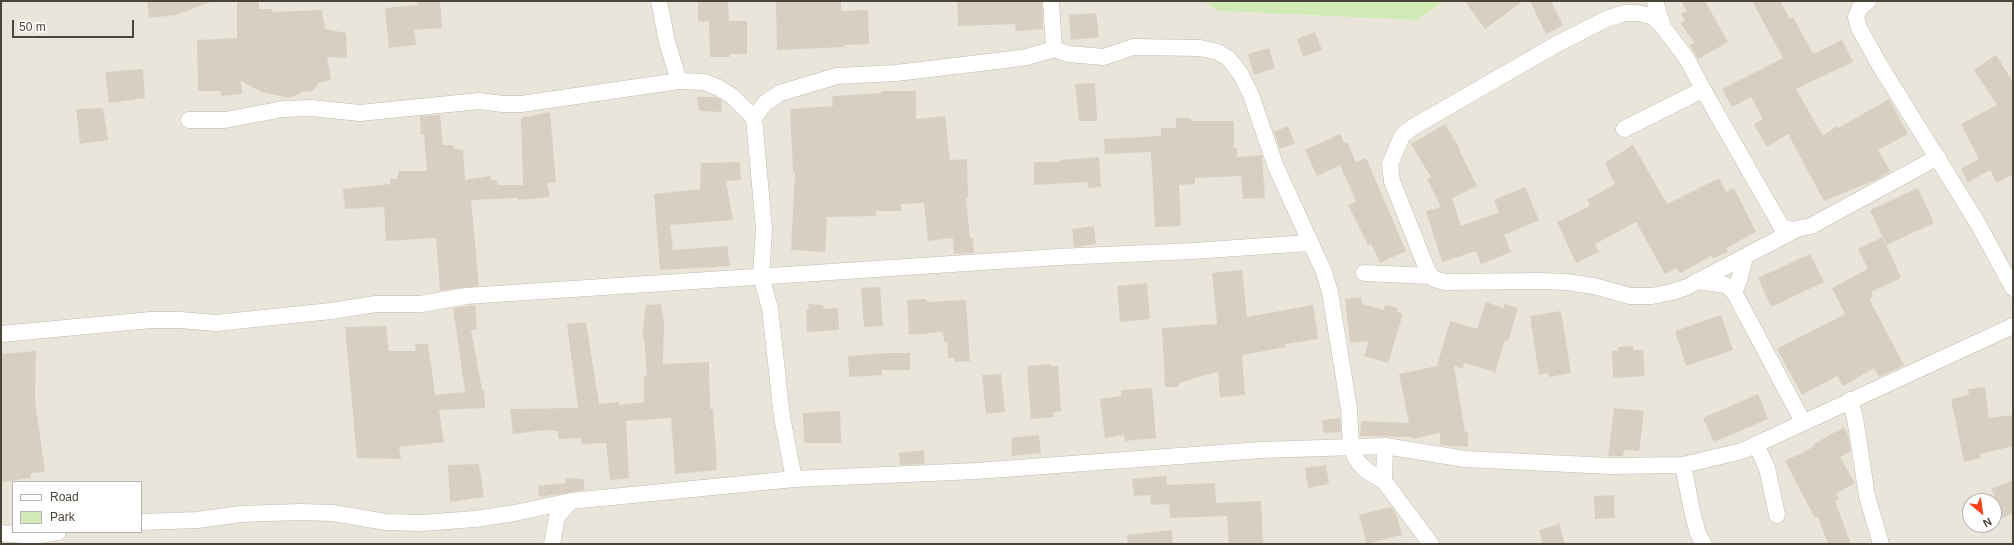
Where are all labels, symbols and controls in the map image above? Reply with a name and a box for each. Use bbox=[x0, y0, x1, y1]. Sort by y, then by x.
scale bar bbox=[14, 12, 136, 38]
text: 50 m bbox=[19, 20, 46, 34]
legend bbox=[12, 481, 142, 533]
text: Road bbox=[50, 490, 79, 504]
north arrow bbox=[1962, 493, 2002, 533]
text: Park bbox=[50, 510, 75, 524]
text: N bbox=[1981, 515, 1994, 530]

